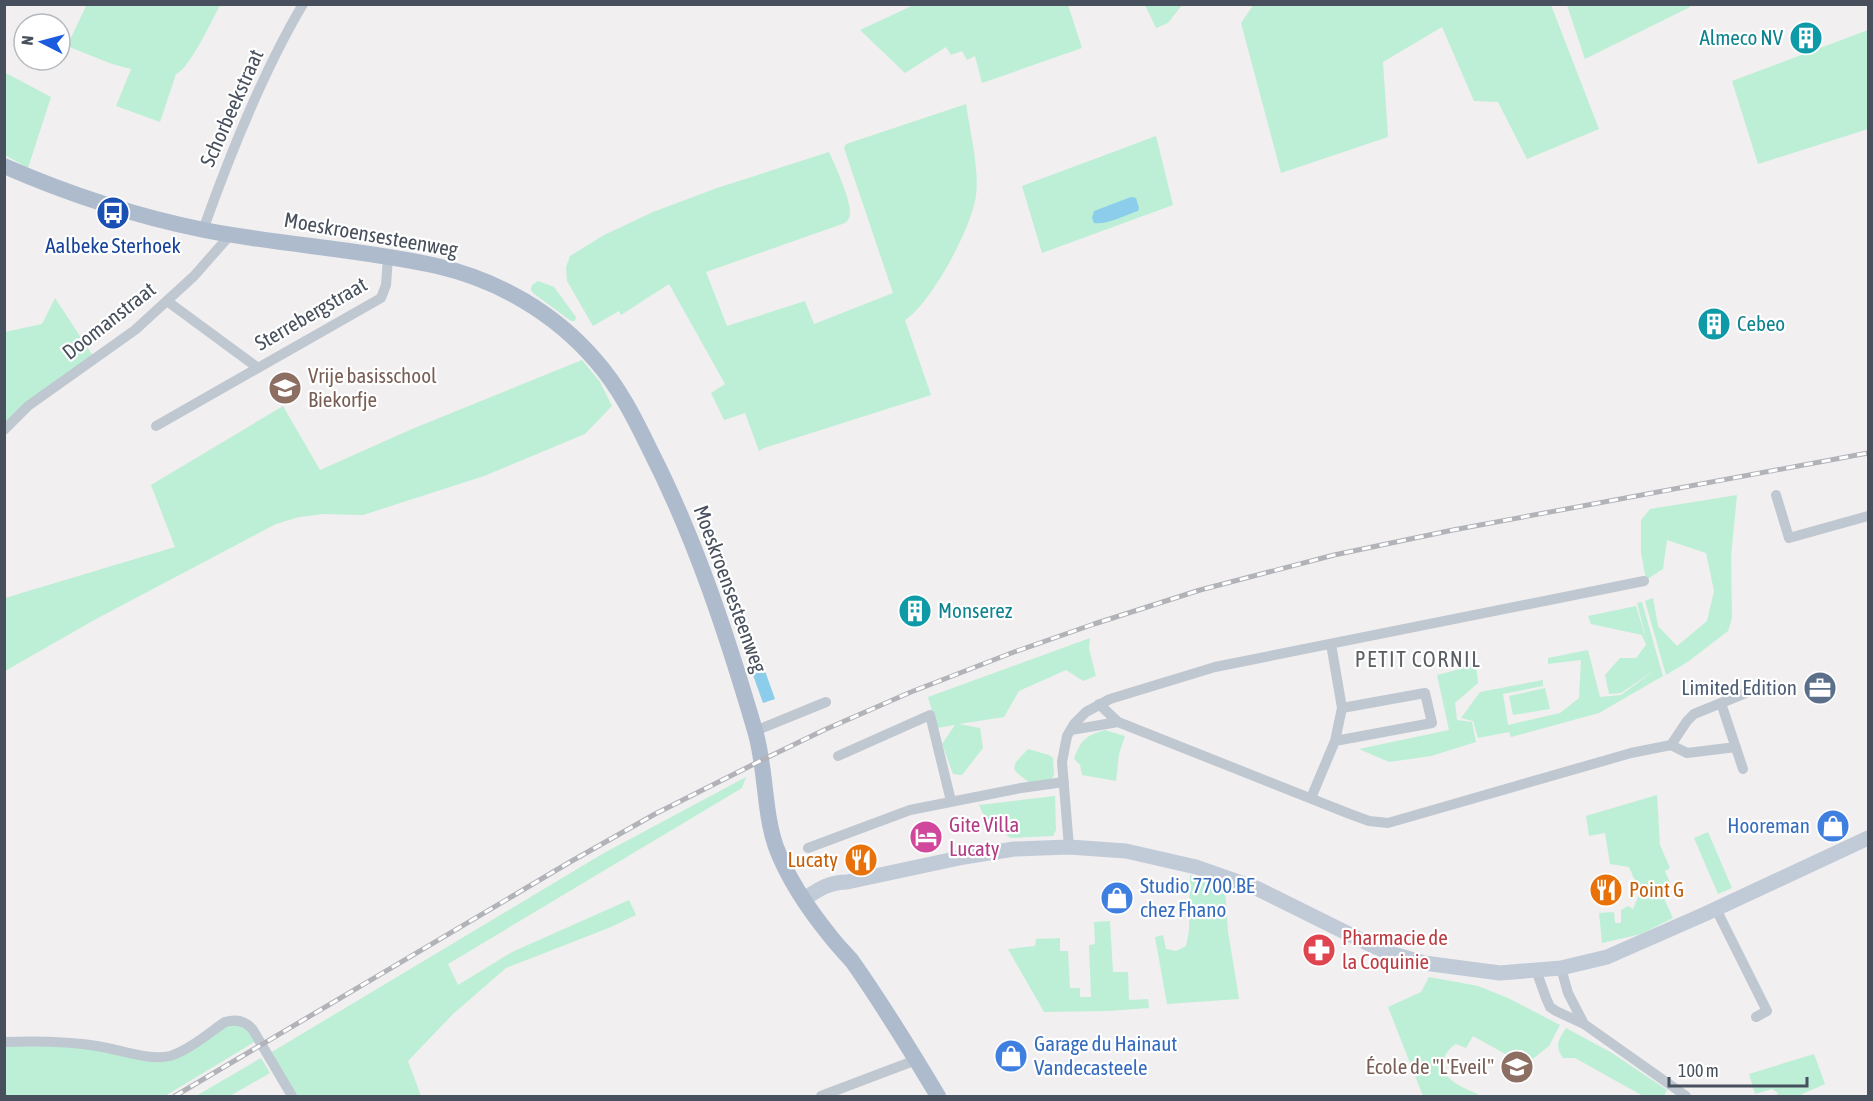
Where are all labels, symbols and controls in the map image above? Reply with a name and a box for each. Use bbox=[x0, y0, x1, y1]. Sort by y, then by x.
north arrow bbox=[12, 12, 72, 72]
building icon: Almeco NV bbox=[1788, 20, 1824, 56]
place label: Almeco NV bbox=[1699, 25, 1784, 49]
text: N bbox=[18, 35, 37, 46]
street label: Schorbeekstraat bbox=[195, 45, 268, 170]
bus stop icon: Aalbeke Sterhoek bbox=[95, 195, 131, 231]
street label: Moeskroensesteenweg bbox=[282, 207, 460, 261]
place label: Aalbeke Sterhoek bbox=[45, 233, 181, 257]
street label: Sterrebergstraat bbox=[250, 271, 371, 355]
street label: Doomanstraat bbox=[57, 276, 160, 364]
building icon: Cebeo bbox=[1696, 306, 1732, 342]
place label: Cebeo bbox=[1737, 311, 1785, 335]
place label: Vrije basisschool Biekorfje bbox=[308, 363, 437, 411]
school or university icon: Vrije basisschool Biekorfje bbox=[267, 370, 303, 406]
street label: Moeskroensesteenweg bbox=[690, 502, 772, 676]
building icon: Monserez bbox=[897, 593, 933, 629]
place label: Monserez bbox=[938, 598, 1013, 622]
district label: PETIT CORNIL bbox=[1355, 646, 1481, 672]
office icon: Limited Edition bbox=[1802, 670, 1838, 706]
place label: Limited Edition bbox=[1681, 675, 1797, 699]
shop icon: Hooreman bbox=[1815, 808, 1851, 844]
place label: Gite Villa Lucaty bbox=[949, 812, 1019, 860]
place label: Hooreman bbox=[1727, 813, 1810, 837]
hotel icon: Gite Villa Lucaty bbox=[908, 819, 944, 855]
restaurant icon: Lucaty bbox=[843, 842, 879, 878]
place label: Lucaty bbox=[787, 847, 838, 871]
restaurant icon: Point G bbox=[1588, 872, 1624, 908]
place label: Studio 7700.BE chez Fhano bbox=[1140, 873, 1255, 921]
place label: Point G bbox=[1629, 877, 1684, 901]
shop icon: Studio 7700.BE chez Fhano bbox=[1099, 880, 1135, 916]
place label: Pharmacie de la Coquinie bbox=[1342, 925, 1448, 973]
pharmacy icon: Pharmacie de la Coquinie bbox=[1301, 932, 1337, 968]
place label: Garage du Hainaut Vandecasteele bbox=[1034, 1031, 1177, 1079]
shop icon: Garage du Hainaut Vandecasteele bbox=[993, 1038, 1029, 1074]
school or university icon: École de "L'Eveil" bbox=[1499, 1049, 1535, 1085]
scale bar bbox=[1669, 1050, 1807, 1088]
place label: École de "L'Eveil" bbox=[1366, 1054, 1494, 1078]
text: 100 m bbox=[1678, 1060, 1719, 1081]

